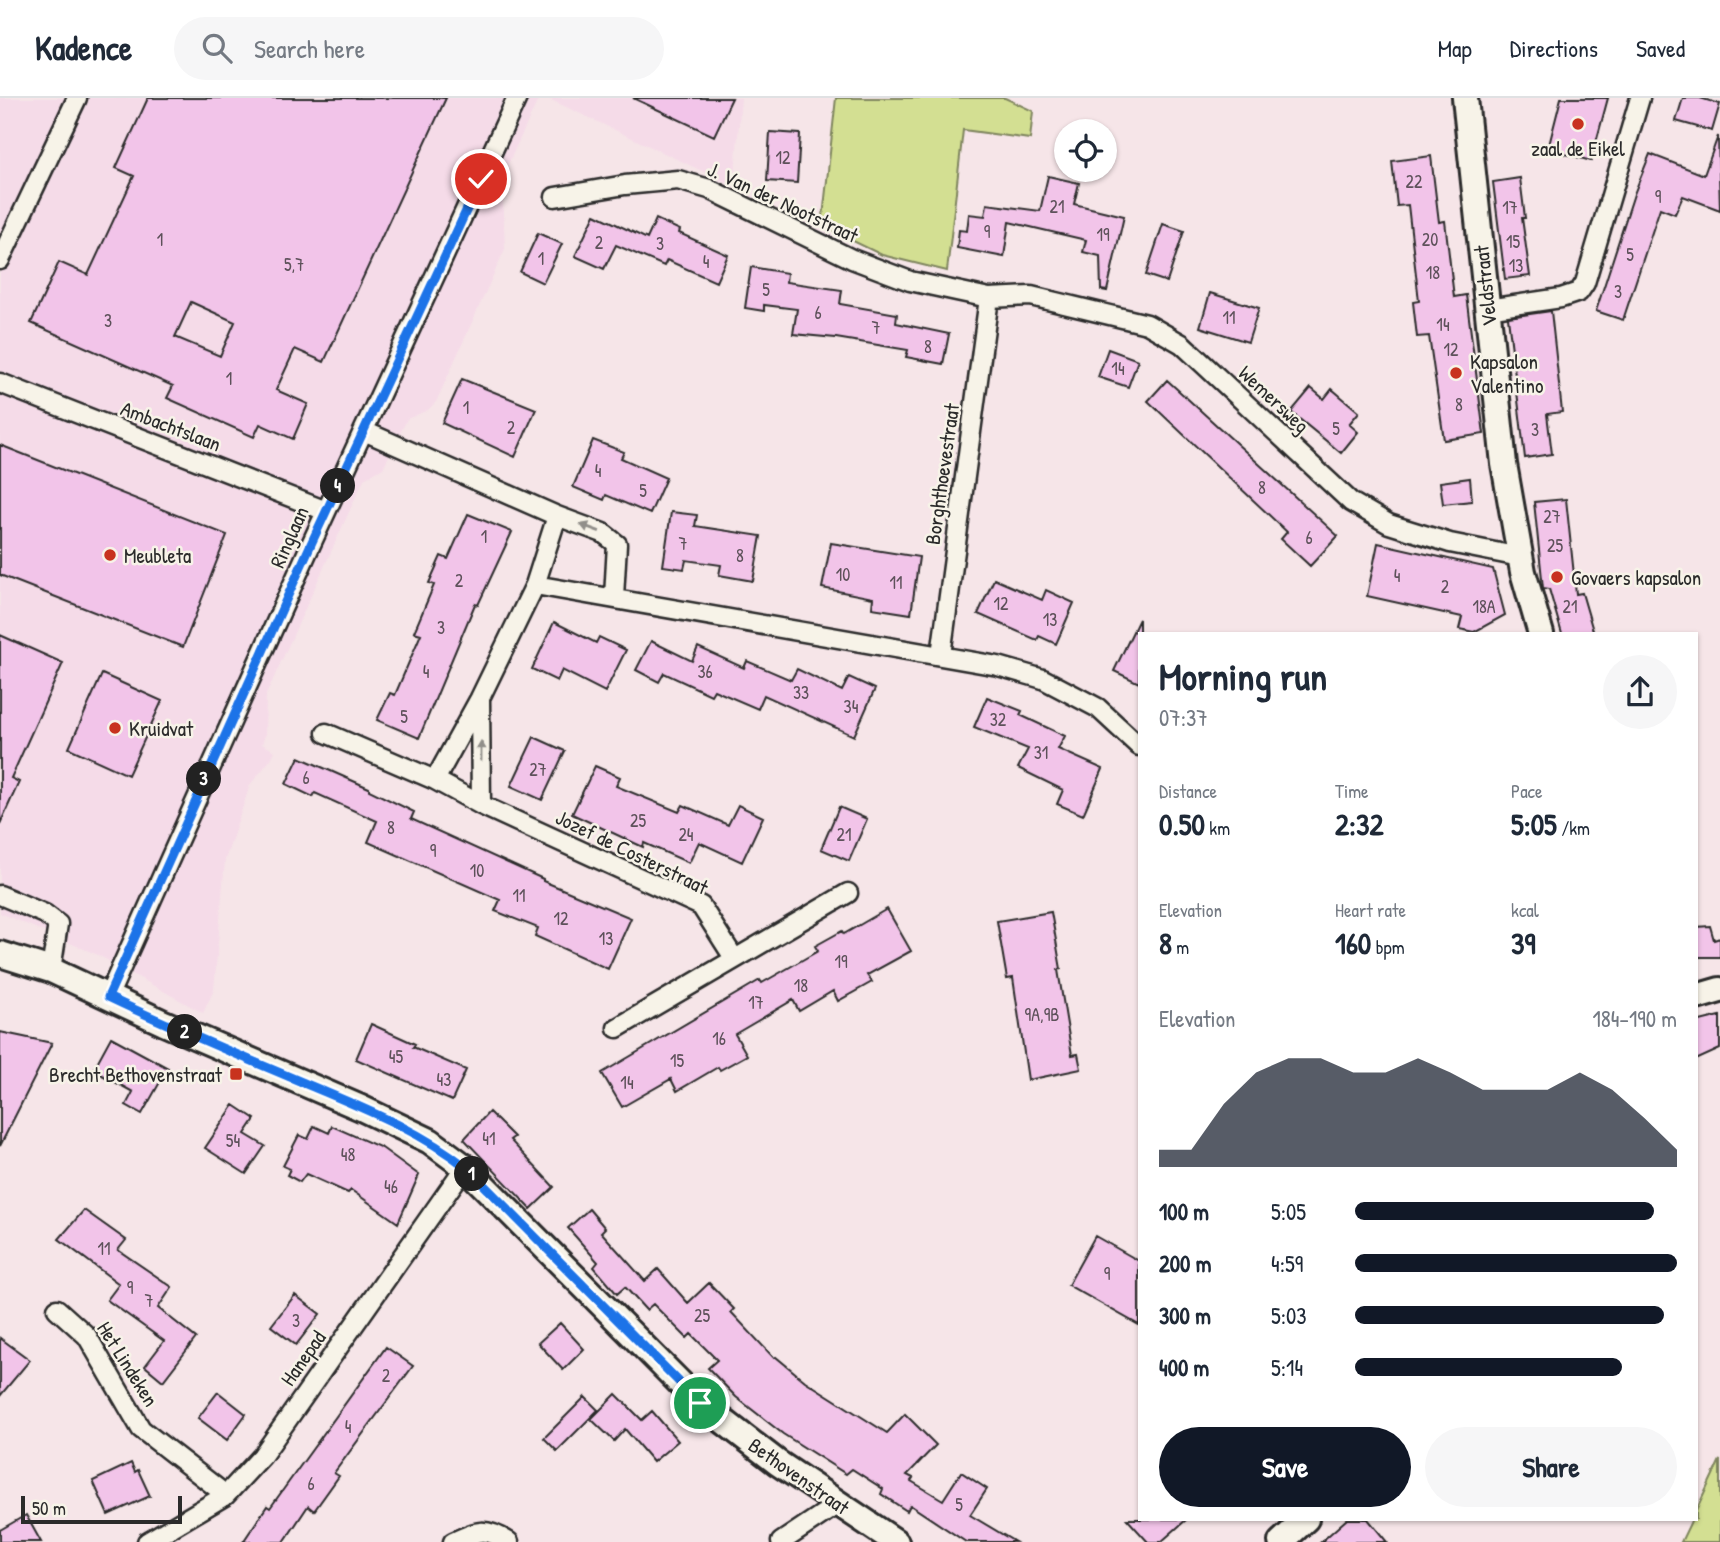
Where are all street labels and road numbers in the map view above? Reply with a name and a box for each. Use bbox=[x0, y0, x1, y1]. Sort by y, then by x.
street label: J. Van der Nootstraat bbox=[703, 154, 864, 250]
street label: Veldstraat bbox=[1466, 243, 1504, 328]
street label: Wemersweg bbox=[1232, 359, 1316, 439]
street label: Ambachtslaan bbox=[117, 394, 225, 458]
street label: Borghthoevestraat bbox=[918, 401, 966, 546]
street label: Ringlaan bbox=[263, 502, 315, 572]
street label: Jozef de Costerstraat bbox=[551, 803, 714, 902]
street label: Het Lindeken bbox=[90, 1316, 166, 1412]
street label: Hanepad bbox=[274, 1325, 332, 1391]
street label: Bethovenstraat bbox=[743, 1431, 856, 1522]

